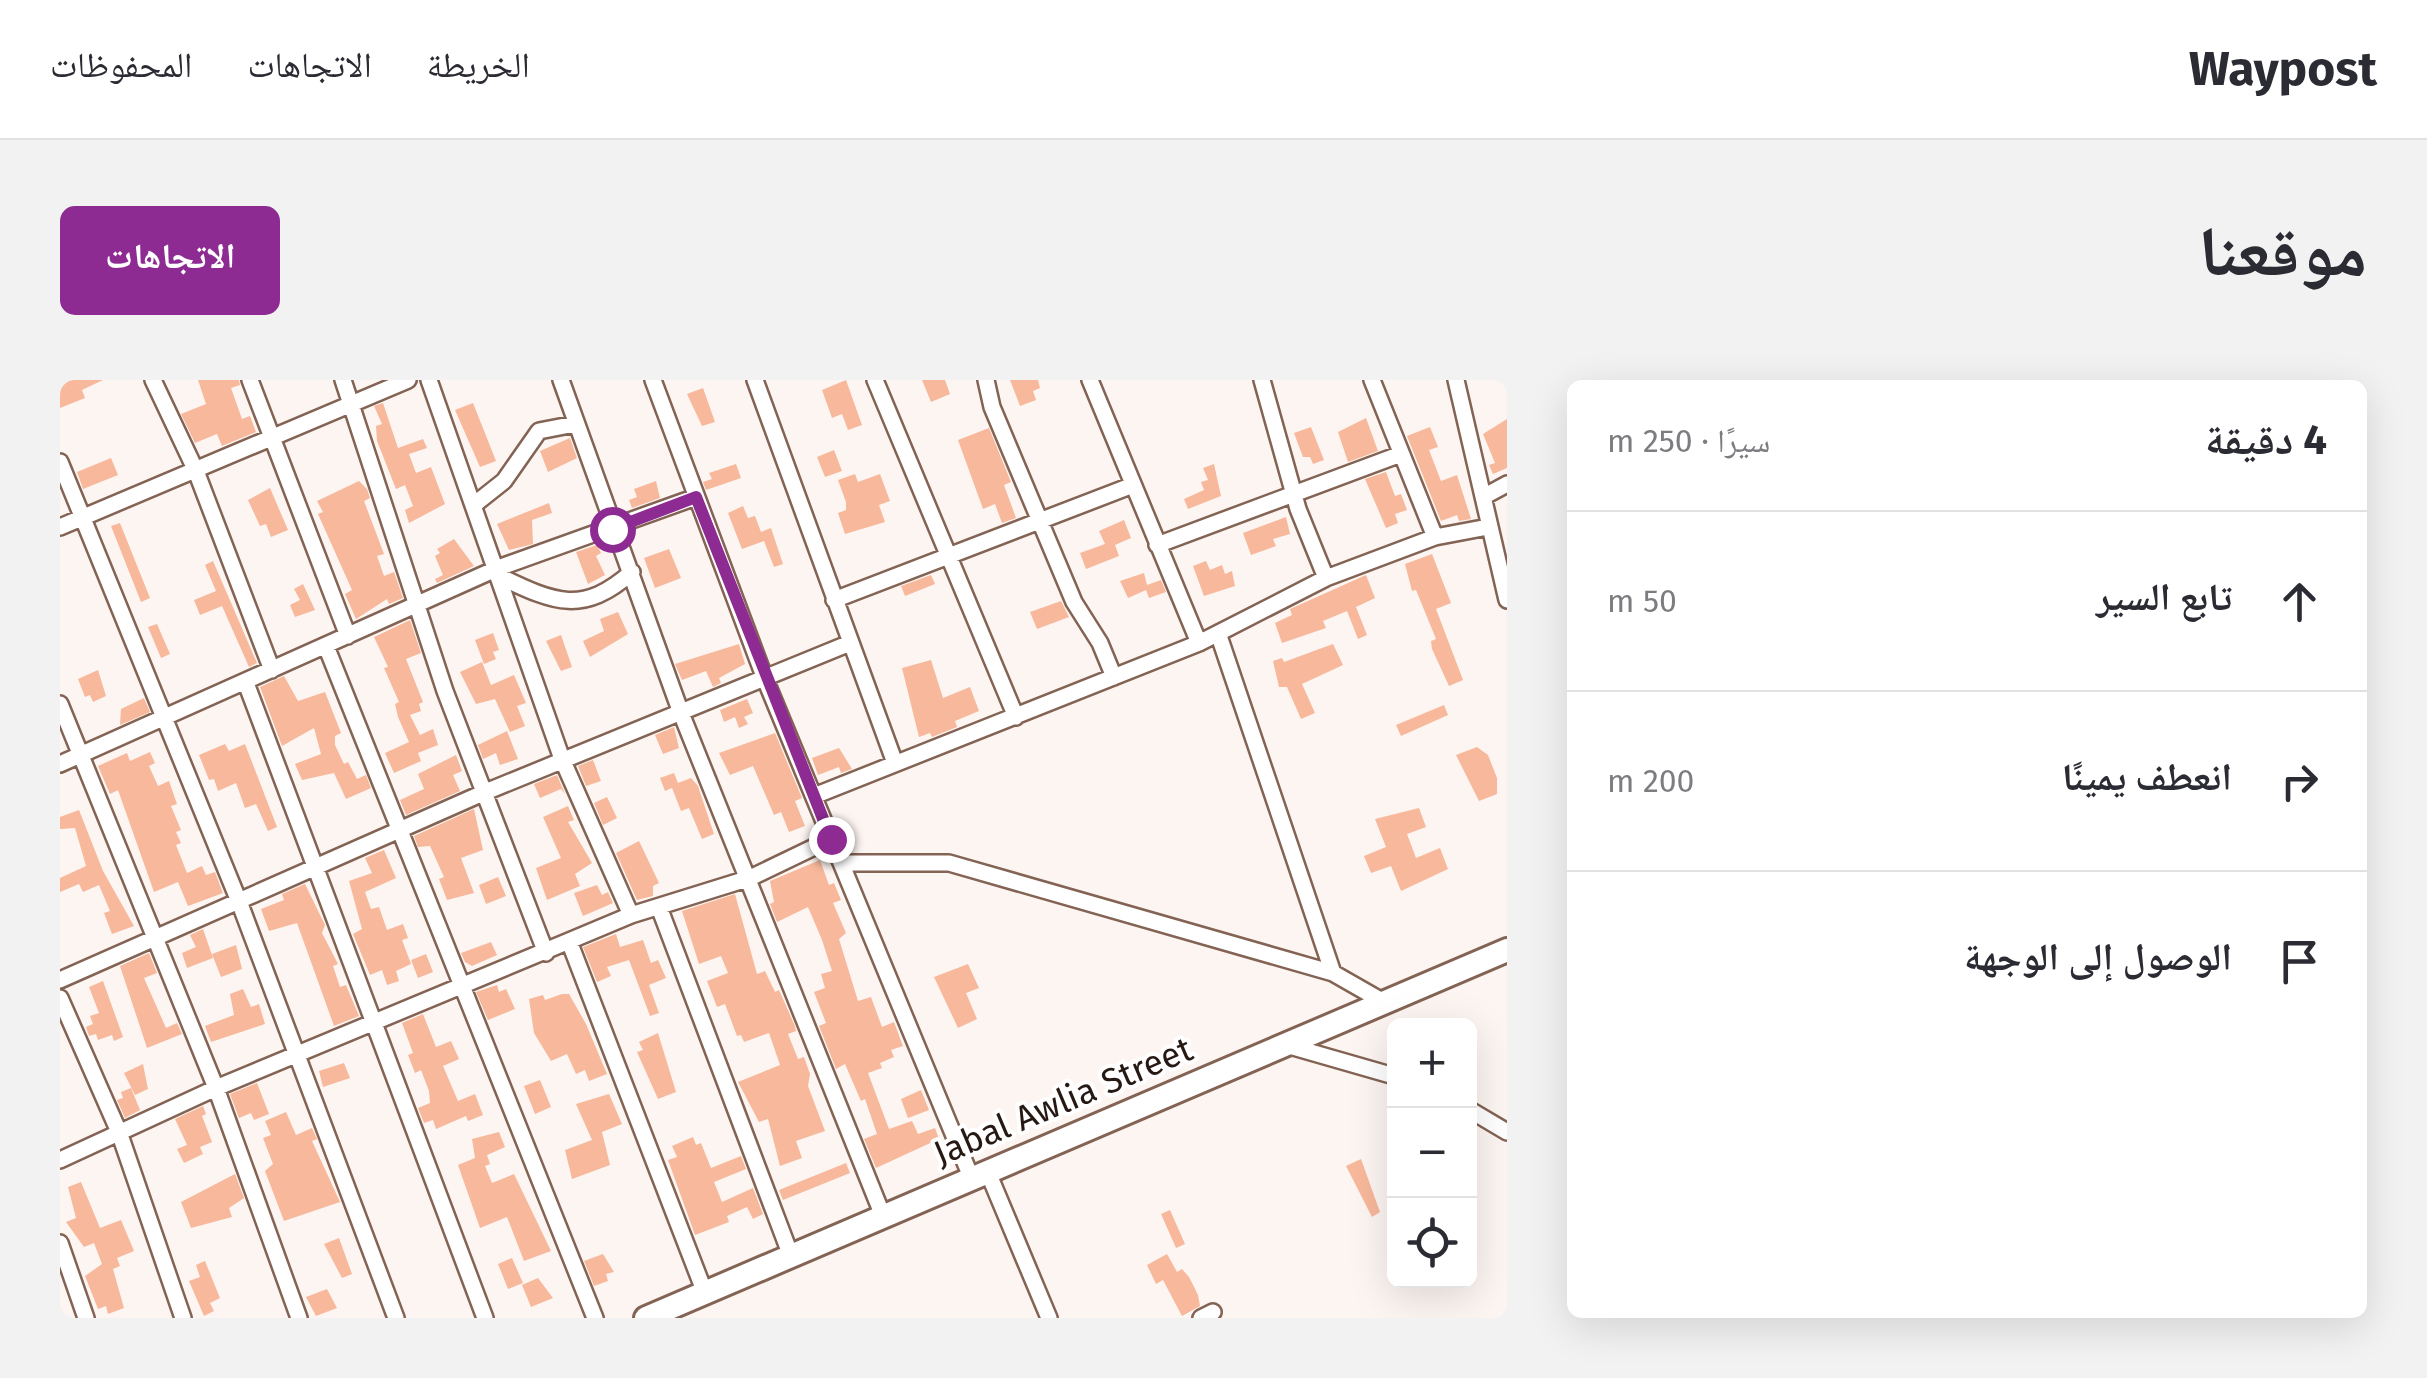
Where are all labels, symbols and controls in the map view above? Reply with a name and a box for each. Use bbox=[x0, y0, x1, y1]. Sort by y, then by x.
text: Waypost bbox=[2189, 40, 2377, 98]
text: المحفوظات bbox=[50, 44, 192, 86]
text: الاتجاهات bbox=[247, 44, 372, 86]
text: الخريطة bbox=[427, 44, 530, 86]
button: الاتجاهات bbox=[60, 206, 280, 315]
text: موقعنا bbox=[2198, 211, 2367, 295]
text: 4 دقيقة bbox=[2205, 415, 2327, 465]
text: سيرًا · 250 m bbox=[1607, 422, 1770, 460]
route start bbox=[590, 507, 636, 553]
text: تابع السير bbox=[2096, 574, 2232, 620]
icon: ahead bbox=[2272, 574, 2327, 629]
text: 50 m bbox=[1607, 582, 1677, 620]
text: انعطف يمينًا bbox=[2062, 754, 2232, 800]
icon: right bbox=[2272, 754, 2327, 809]
text: 200 m bbox=[1607, 762, 1694, 800]
route end bbox=[809, 817, 855, 863]
text: الوصول إلى الوجهة bbox=[1964, 934, 2232, 980]
icon: arrive bbox=[2272, 934, 2327, 989]
map controls bbox=[1387, 1018, 1477, 1288]
button: + bbox=[1387, 1018, 1477, 1108]
street label: Jabal Awlia Street bbox=[927, 1027, 1199, 1174]
button: − bbox=[1387, 1108, 1477, 1198]
button: locate bbox=[1387, 1198, 1477, 1288]

